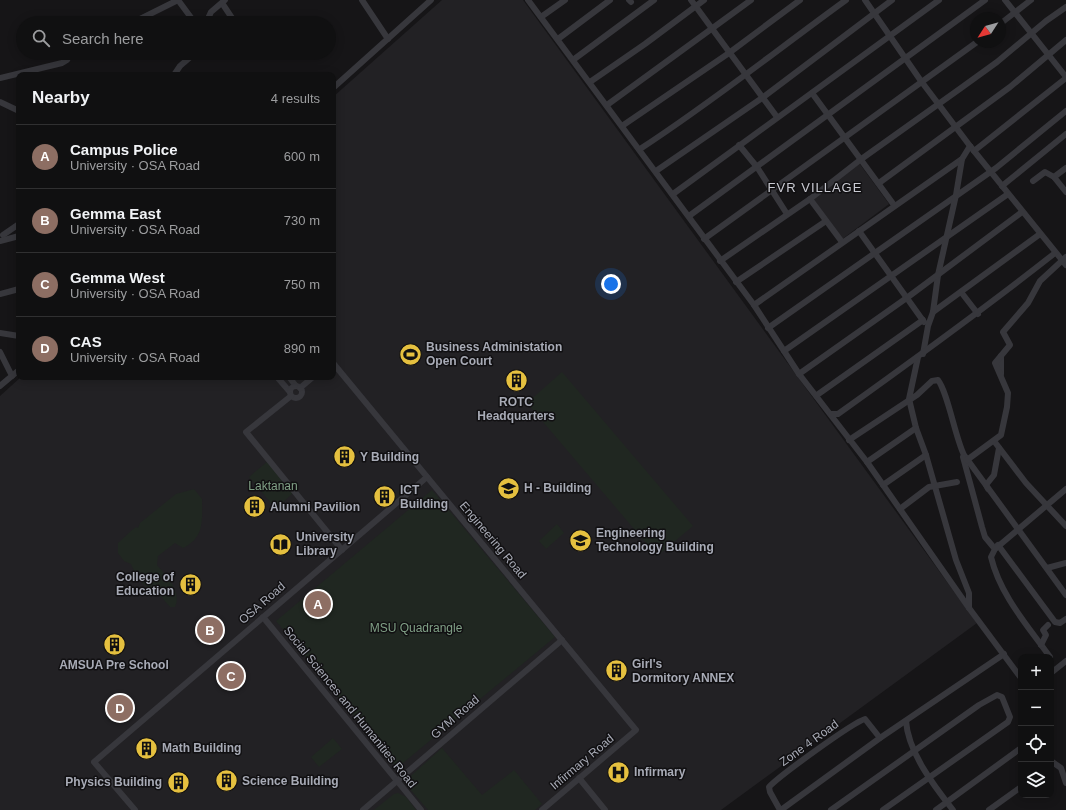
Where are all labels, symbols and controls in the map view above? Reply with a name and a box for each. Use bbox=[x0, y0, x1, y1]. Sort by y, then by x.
north arrow bbox=[970, 12, 1006, 48]
search box bbox=[16, 16, 336, 60]
icon: search bbox=[30, 27, 52, 49]
text: Search here bbox=[62, 30, 144, 47]
text: Nearby bbox=[32, 88, 90, 107]
text: 4 results bbox=[271, 91, 320, 106]
text: Campus Police bbox=[70, 141, 178, 158]
text: A bbox=[40, 149, 50, 164]
text: 600 m bbox=[284, 149, 320, 164]
text: University · OSA Road bbox=[70, 158, 200, 173]
district label: FVR VILLAGE bbox=[768, 180, 862, 195]
text: Gemma East bbox=[70, 205, 161, 222]
text: B bbox=[40, 213, 50, 228]
text: 730 m bbox=[284, 213, 320, 228]
text: University · OSA Road bbox=[70, 222, 200, 237]
text: Gemma West bbox=[70, 269, 165, 286]
your location bbox=[601, 274, 621, 294]
text: C bbox=[40, 277, 50, 292]
text: 750 m bbox=[284, 277, 320, 292]
text: University · OSA Road bbox=[70, 286, 200, 301]
text: CAS bbox=[70, 333, 102, 350]
place label: Business Administation Open Court bbox=[426, 340, 562, 368]
text: D bbox=[40, 341, 50, 356]
text: 890 m bbox=[284, 341, 320, 356]
sports icon: Business Administation Open Court bbox=[398, 341, 424, 367]
text: University · OSA Road bbox=[70, 350, 200, 365]
building icon: ROTC Headquarters bbox=[503, 368, 529, 394]
place label: ROTC Headquarters bbox=[477, 395, 555, 423]
building icon: Y Building bbox=[332, 444, 358, 470]
place label: Y Building bbox=[360, 450, 419, 464]
school or university icon: H - Building bbox=[496, 475, 522, 501]
park label: Laktanan bbox=[248, 479, 298, 493]
place label: H - Building bbox=[524, 481, 591, 495]
place label: ICT Building bbox=[400, 483, 448, 511]
building icon: ICT Building bbox=[372, 484, 398, 510]
building icon: Alumni Pavilion bbox=[241, 494, 267, 520]
street label: Engineering Road bbox=[457, 499, 529, 581]
place label: Alumni Pavilion bbox=[270, 500, 360, 514]
place label: Engineering Technology Building bbox=[596, 526, 714, 554]
school or university icon: Engineering Technology Building bbox=[568, 527, 594, 553]
place label: University Library bbox=[296, 530, 354, 558]
library icon: University Library bbox=[267, 531, 293, 557]
place label: College of Education bbox=[116, 570, 175, 598]
building icon: College of Education bbox=[177, 571, 203, 597]
street label: OSA Road bbox=[236, 579, 288, 627]
pin: A bbox=[305, 589, 331, 619]
pin: B bbox=[197, 615, 223, 645]
park label: MSU Quadrangle bbox=[370, 621, 463, 635]
street label: Social Sciences and Humanities Road bbox=[281, 624, 419, 790]
building icon: AMSUA Pre School bbox=[101, 631, 127, 657]
map controls bbox=[1018, 654, 1054, 798]
button: + bbox=[1018, 654, 1054, 690]
place label: Girl's Dormitory ANNEX bbox=[632, 657, 734, 685]
place label: AMSUA Pre School bbox=[59, 658, 169, 672]
building icon: Girl's Dormitory ANNEX bbox=[604, 658, 630, 684]
pin: C bbox=[218, 661, 244, 691]
button: − bbox=[1018, 690, 1054, 726]
street label: GYM Road bbox=[428, 692, 482, 742]
pin: D bbox=[107, 693, 133, 723]
street label: Zone 4 Road bbox=[777, 717, 841, 769]
button: locate bbox=[1018, 726, 1054, 762]
street label: Infirmary Road bbox=[547, 731, 617, 793]
building icon: Math Building bbox=[134, 735, 160, 761]
place label: Math Building bbox=[162, 741, 241, 755]
hospital icon: Infirmary bbox=[606, 759, 632, 785]
button: layers bbox=[1018, 762, 1054, 798]
place label: Infirmary bbox=[634, 765, 686, 779]
building icon: Science Building bbox=[214, 768, 240, 794]
building icon: Physics Building bbox=[165, 769, 191, 795]
place label: Science Building bbox=[242, 774, 339, 788]
place label: Physics Building bbox=[65, 775, 162, 789]

